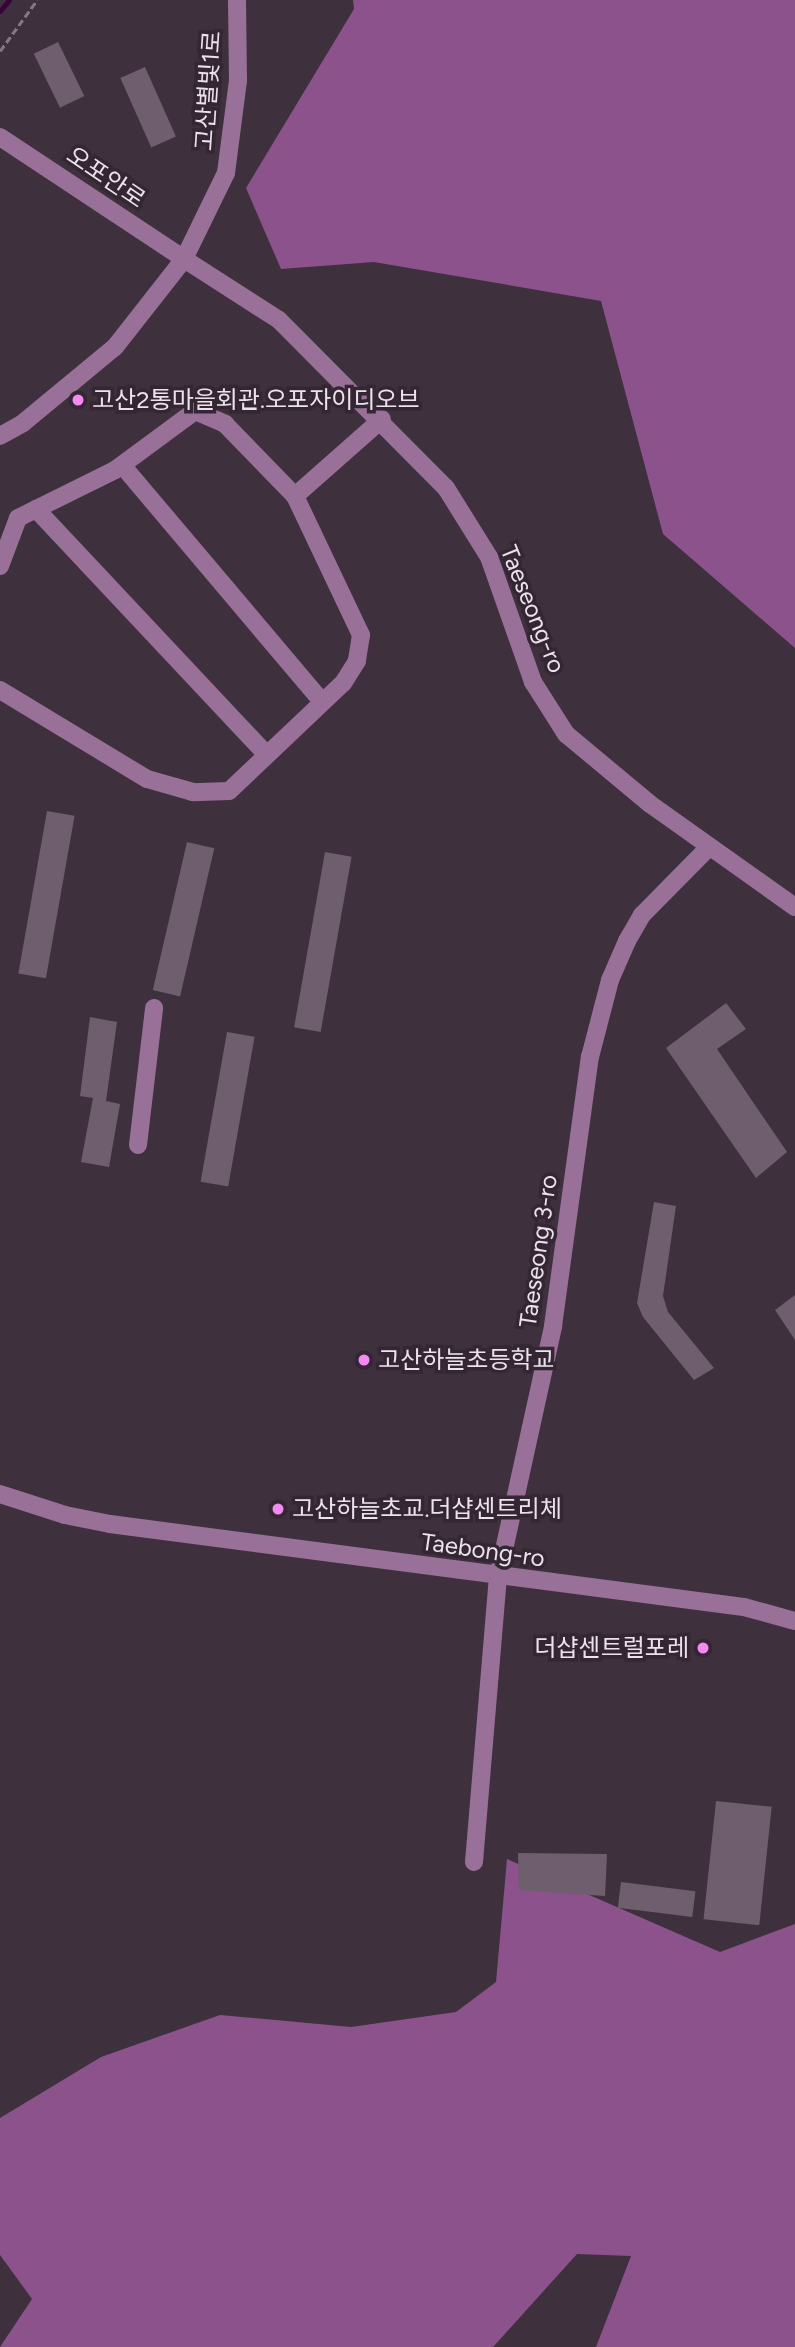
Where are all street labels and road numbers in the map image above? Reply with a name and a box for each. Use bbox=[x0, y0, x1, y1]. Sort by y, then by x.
street label: 고산별빛1로 bbox=[189, 30, 227, 152]
street label: 오포안로 bbox=[61, 140, 151, 214]
street label: Taeseong-ro bbox=[494, 541, 572, 677]
street label: Taeseong 3-ro bbox=[513, 1173, 563, 1329]
street label: Taebong-ro bbox=[419, 1527, 547, 1573]

